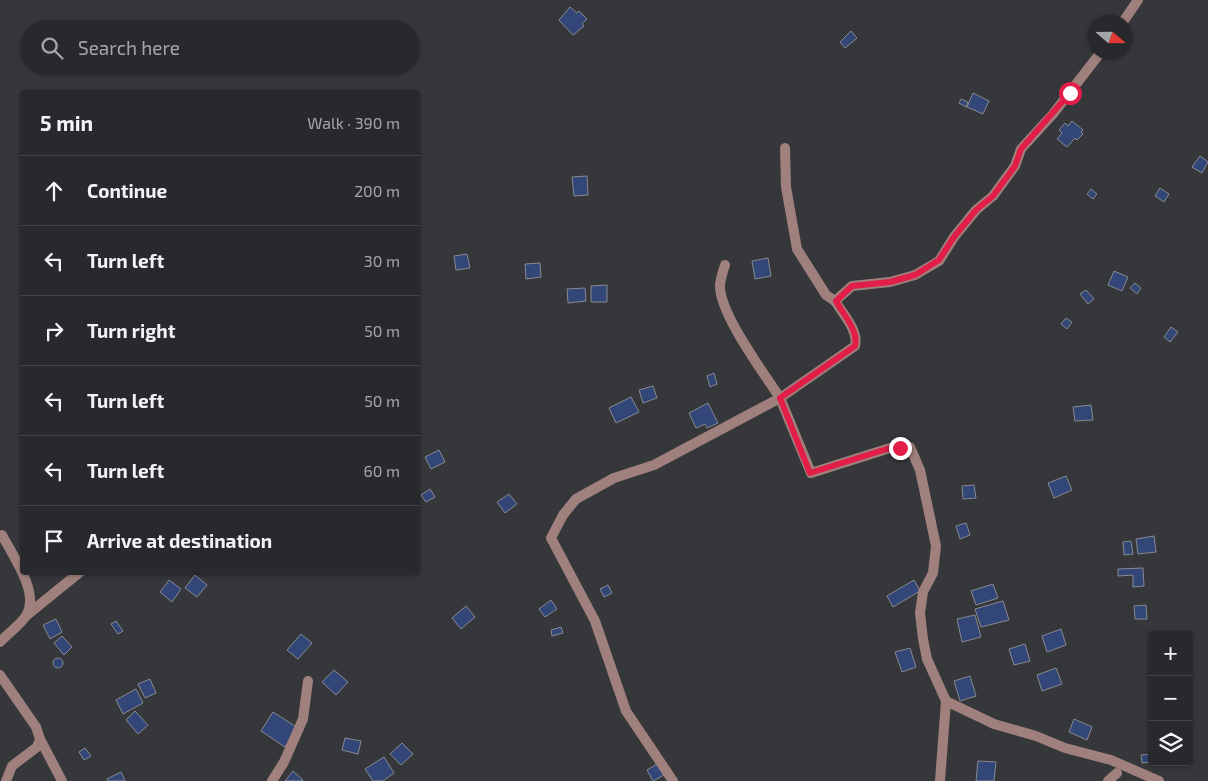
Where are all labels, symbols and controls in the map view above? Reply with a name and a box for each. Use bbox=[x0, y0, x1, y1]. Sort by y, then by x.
north arrow bbox=[1088, 15, 1133, 60]
search box bbox=[20, 20, 420, 75]
icon: search bbox=[38, 34, 66, 62]
text: Search here bbox=[78, 36, 180, 59]
route start bbox=[1059, 82, 1082, 105]
text: 5 min bbox=[40, 110, 93, 135]
text: Walk · 390 m bbox=[307, 113, 400, 132]
icon: ahead bbox=[40, 177, 68, 205]
text: Continue bbox=[87, 179, 167, 202]
text: 200 m bbox=[354, 181, 400, 200]
icon: left bbox=[40, 247, 68, 275]
text: Turn left bbox=[87, 249, 164, 272]
text: 30 m bbox=[364, 251, 400, 270]
icon: right bbox=[40, 317, 68, 345]
text: Turn right bbox=[87, 319, 175, 342]
text: 50 m bbox=[364, 321, 400, 340]
icon: left bbox=[40, 387, 68, 415]
text: Turn left bbox=[87, 389, 164, 412]
text: 50 m bbox=[364, 391, 400, 410]
route end bbox=[889, 437, 912, 460]
icon: left bbox=[40, 457, 68, 485]
text: Turn left bbox=[87, 459, 164, 482]
text: 60 m bbox=[364, 461, 400, 480]
icon: arrive bbox=[40, 527, 68, 555]
text: Arrive at destination bbox=[87, 529, 272, 552]
map controls bbox=[1148, 631, 1193, 766]
button: + bbox=[1148, 631, 1193, 676]
button: − bbox=[1148, 676, 1193, 721]
button: layers bbox=[1148, 721, 1193, 766]

